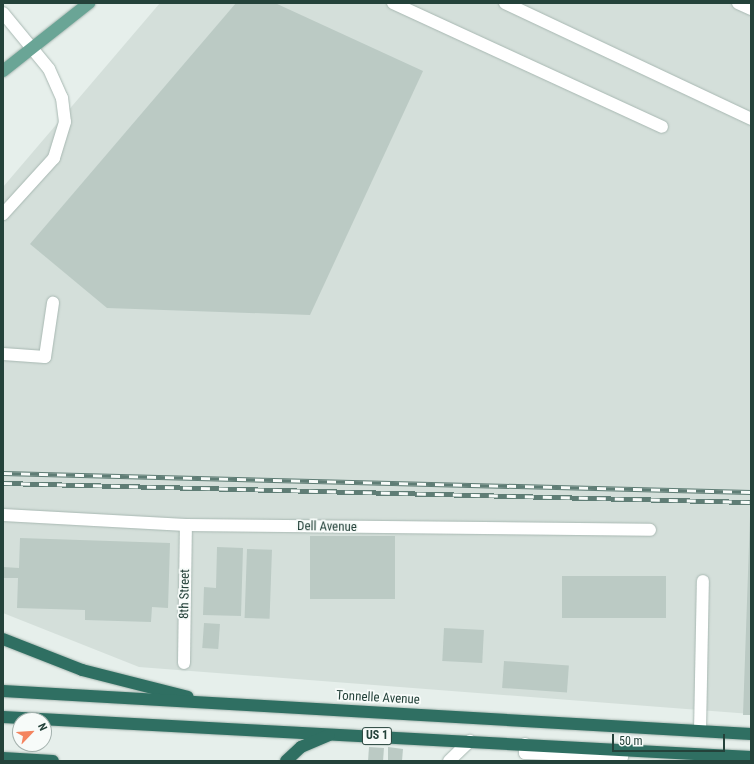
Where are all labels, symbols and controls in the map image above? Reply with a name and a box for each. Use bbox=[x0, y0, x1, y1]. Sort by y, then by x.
street label: Dell Avenue bbox=[297, 519, 357, 535]
street label: 8th Street bbox=[177, 569, 193, 619]
street label: Tonnelle Avenue bbox=[336, 688, 420, 708]
north arrow bbox=[12, 712, 52, 752]
text: N bbox=[35, 721, 50, 733]
road number: US 1 bbox=[361, 726, 393, 746]
scale bar bbox=[614, 726, 727, 752]
text: 50 m bbox=[619, 734, 643, 748]

